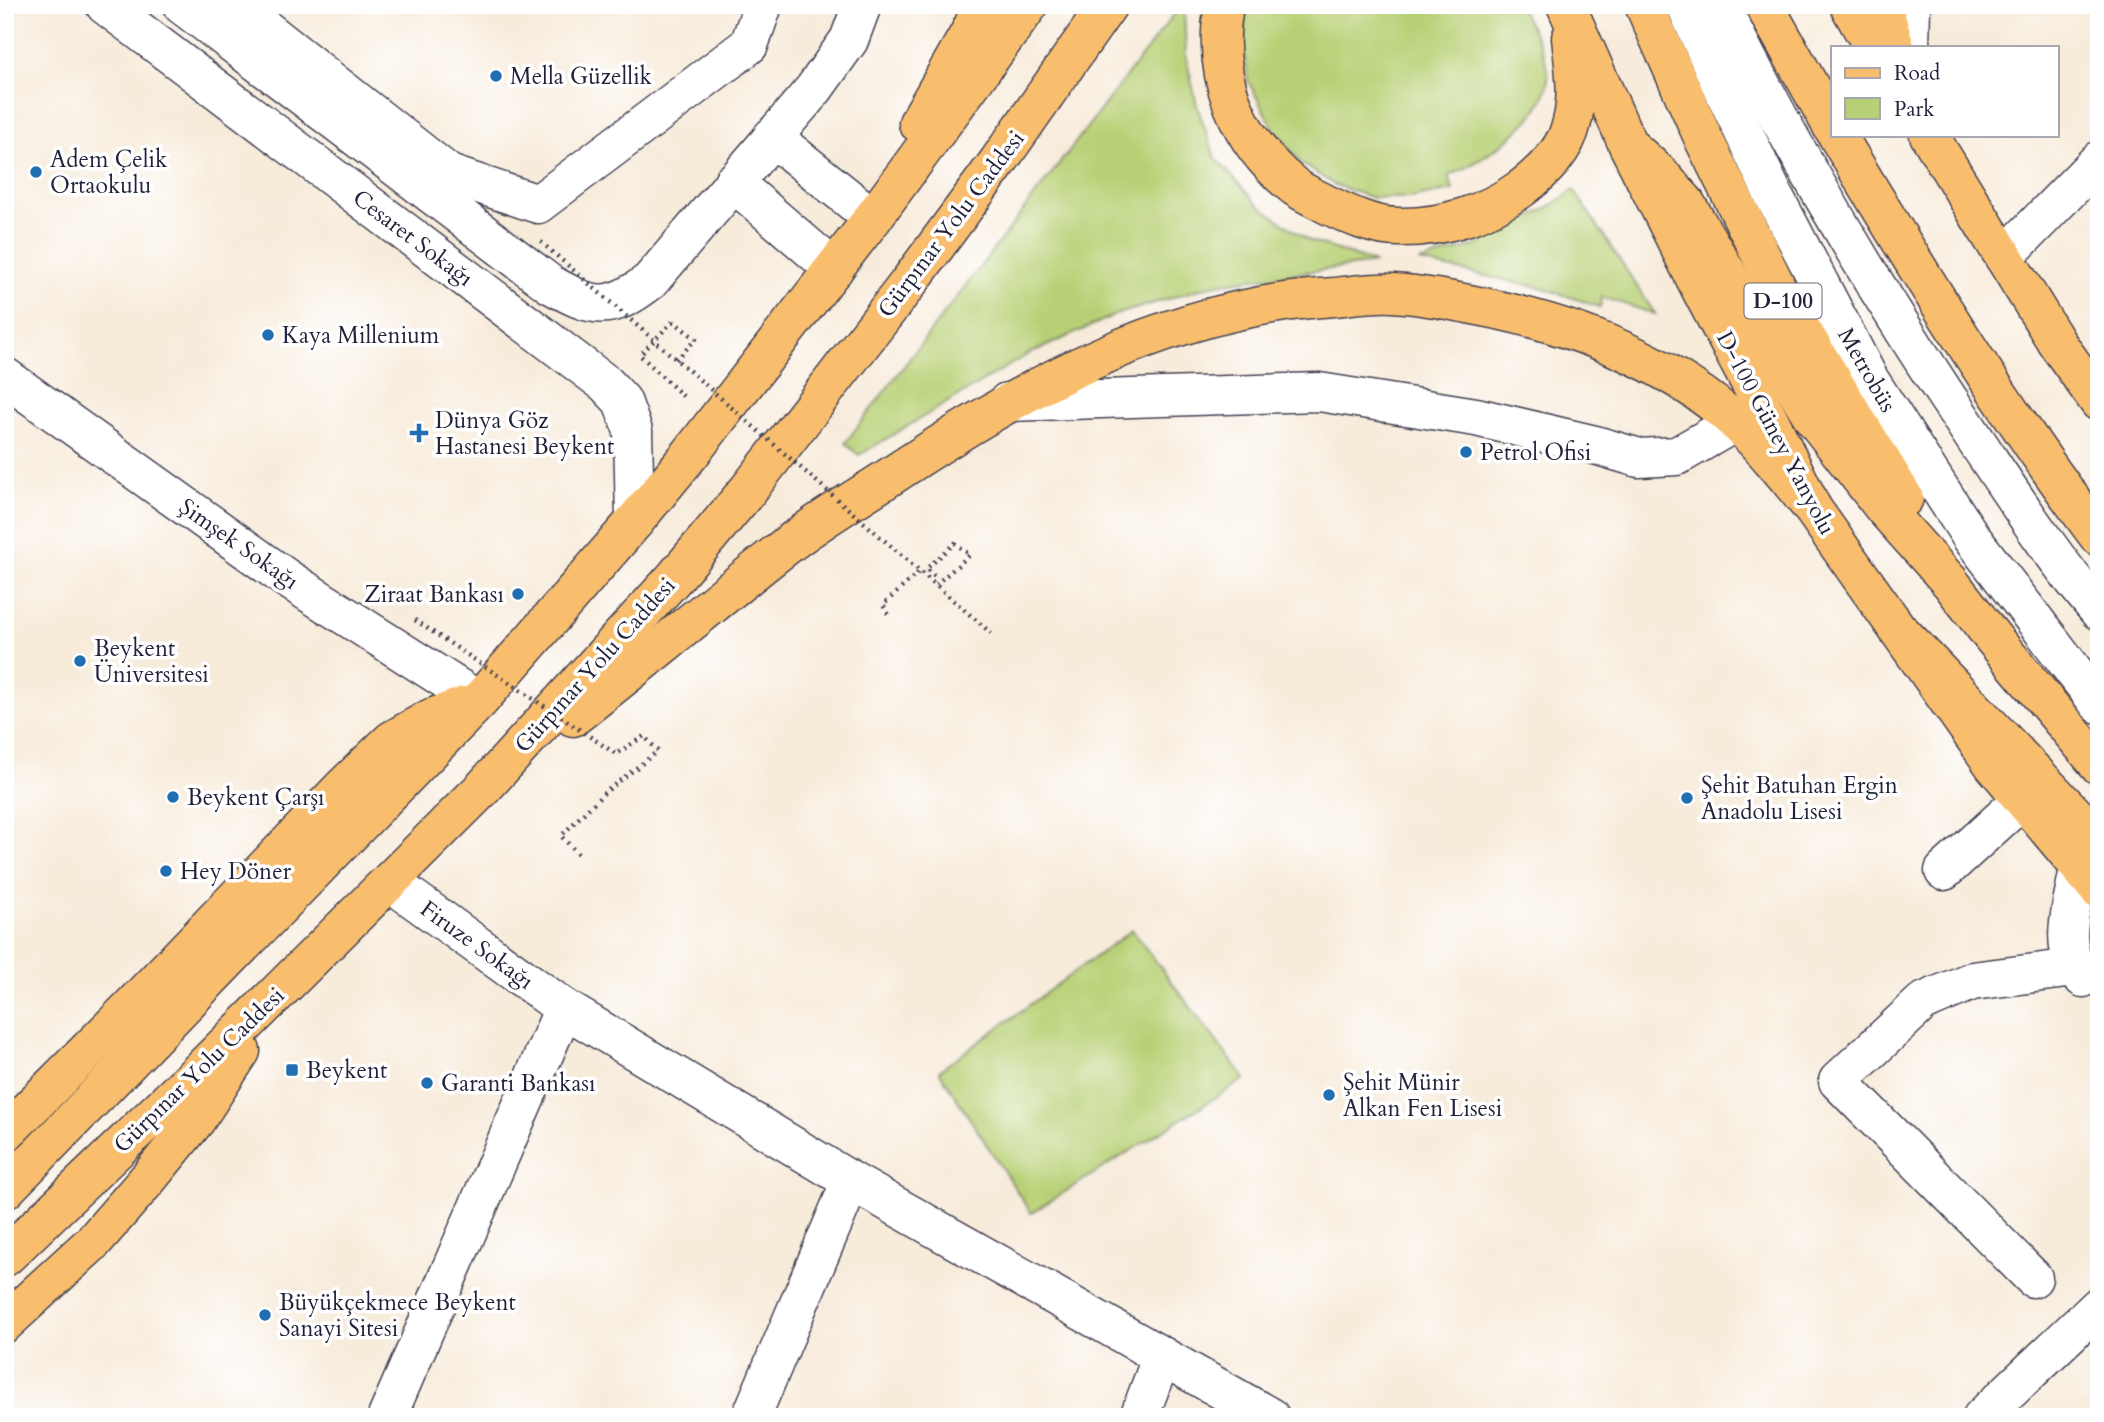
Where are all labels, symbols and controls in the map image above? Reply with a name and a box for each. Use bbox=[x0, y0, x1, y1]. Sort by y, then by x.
legend bbox=[1831, 46, 2058, 136]
text: Road bbox=[1894, 59, 1940, 88]
place label: Mella Güzellik bbox=[510, 61, 653, 92]
marker: Mella Güzellik bbox=[488, 68, 504, 84]
text: Park bbox=[1894, 95, 1935, 124]
street label: Gürpınar Yolu Caddesi bbox=[871, 124, 1031, 324]
place label: Adem Çelik Ortaokulu bbox=[50, 144, 168, 201]
marker: Adem Çelik Ortaokulu bbox=[28, 164, 44, 180]
street label: Cesaret Sokağı bbox=[346, 182, 480, 294]
road number: D-100 bbox=[1744, 284, 1822, 318]
place label: Kaya Millenium bbox=[282, 320, 440, 351]
street label: Metrobüs bbox=[1830, 322, 1904, 418]
street label: D-100 Güney Yanyolu bbox=[1709, 326, 1843, 540]
marker: Kaya Millenium bbox=[260, 327, 276, 343]
place label: Dünya Göz Hastanesi Beykent bbox=[435, 405, 614, 462]
marker: Dünya Göz Hastanesi Beykent bbox=[409, 423, 429, 443]
place label: Petrol Ofisi bbox=[1480, 437, 1591, 468]
marker: Petrol Ofisi bbox=[1458, 444, 1474, 460]
street label: Şimşek Sokağı bbox=[173, 491, 305, 597]
street label: Gürpınar Yolu Caddesi bbox=[508, 571, 682, 759]
place label: Ziraat Bankası bbox=[364, 579, 504, 610]
marker: Ziraat Bankası bbox=[510, 586, 526, 602]
place label: Beykent Üniversitesi bbox=[94, 633, 209, 690]
marker: Beykent Üniversitesi bbox=[72, 653, 88, 669]
place label: Şehit Batuhan Ergin Anadolu Lisesi bbox=[1701, 770, 1898, 827]
place label: Beykent Çarşı bbox=[187, 782, 325, 813]
marker: Beykent Çarşı bbox=[165, 789, 181, 805]
marker: Şehit Batuhan Ergin Anadolu Lisesi bbox=[1679, 790, 1695, 806]
place label: Hey Döner bbox=[180, 856, 292, 887]
marker: Hey Döner bbox=[158, 863, 174, 879]
street label: Firuze Sokağı bbox=[414, 893, 540, 997]
street label: Gürpınar Yolu Caddesi bbox=[107, 980, 291, 1160]
place label: Beykent bbox=[306, 1055, 387, 1086]
marker: Beykent bbox=[284, 1062, 300, 1078]
place label: Şehit Münir Alkan Fen Lisesi bbox=[1343, 1067, 1502, 1124]
place label: Garanti Bankası bbox=[441, 1068, 596, 1099]
marker: Garanti Bankası bbox=[419, 1075, 435, 1091]
marker: Şehit Münir Alkan Fen Lisesi bbox=[1321, 1087, 1337, 1103]
place label: Büyükçekmece Beykent Sanayi Sitesi bbox=[279, 1287, 516, 1344]
marker: Büyükçekmece Beykent Sanayi Sitesi bbox=[257, 1307, 273, 1323]

